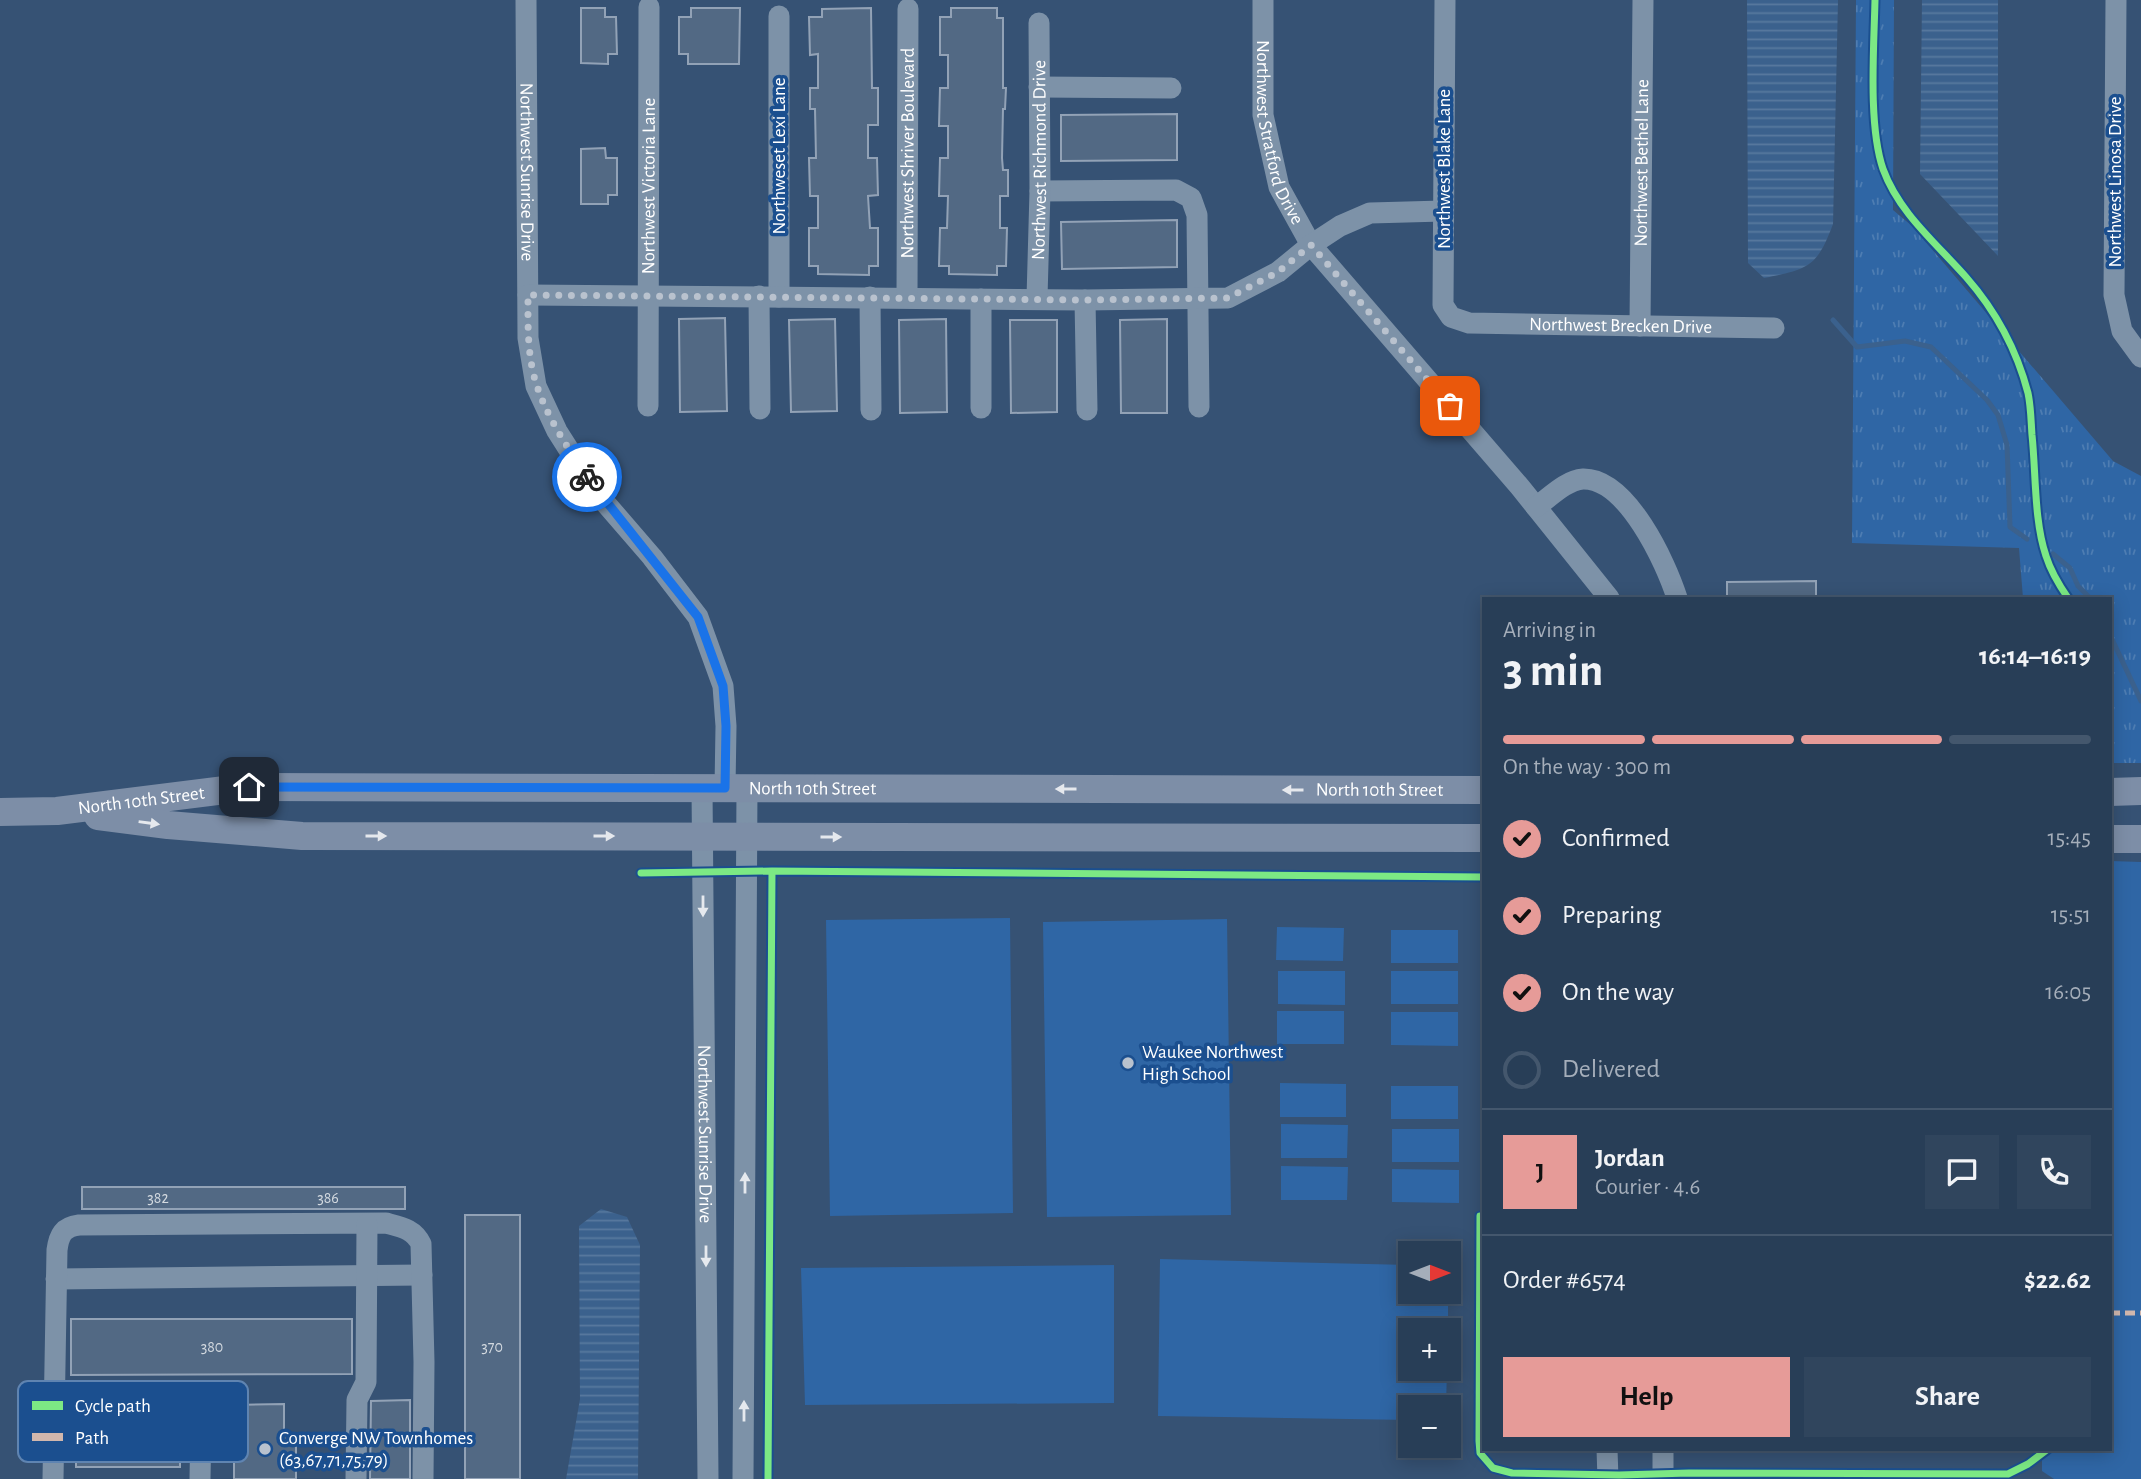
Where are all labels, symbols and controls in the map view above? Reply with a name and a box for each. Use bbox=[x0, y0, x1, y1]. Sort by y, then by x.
street label: Northwest Stratford Drive bbox=[1254, 40, 1307, 228]
street label: Northwest Shriver Boulevard bbox=[898, 47, 917, 258]
street label: Northwest Richmond Drive bbox=[1029, 60, 1050, 260]
street label: Northweset Lexi Lane bbox=[770, 77, 789, 235]
street label: Northwest Bethel Lane bbox=[1631, 79, 1652, 247]
street label: Northwest Sunrise Drive bbox=[517, 83, 537, 261]
street label: Northwest Blake Lane bbox=[1435, 89, 1454, 249]
street label: Northwest Linosa Drive bbox=[2106, 96, 2125, 268]
street label: Northwest Victoria Lane bbox=[639, 98, 658, 274]
street label: Northwest Brecken Drive bbox=[1529, 314, 1712, 336]
pin bbox=[1420, 376, 1480, 436]
icon: bag bbox=[1431, 387, 1469, 425]
courier bbox=[552, 442, 622, 512]
icon: bike bbox=[568, 458, 606, 496]
text: Arriving in bbox=[1503, 619, 1596, 642]
text: 16:14–16:19 bbox=[1979, 643, 2091, 669]
text: 3 min bbox=[1503, 648, 1603, 694]
text: On the way · 300 m bbox=[1503, 756, 1671, 779]
pin bbox=[219, 757, 279, 817]
icon: home bbox=[230, 768, 268, 806]
street label: North 10th Street bbox=[749, 779, 876, 798]
street label: North 10th Street bbox=[1316, 780, 1443, 799]
street label: North 10th Street bbox=[77, 783, 206, 818]
one-way arrow bbox=[1055, 783, 1077, 795]
one-way arrow bbox=[1282, 784, 1304, 796]
one-way arrow bbox=[139, 818, 161, 829]
icon: check bbox=[1503, 820, 1541, 858]
text: Confirmed bbox=[1562, 825, 1670, 851]
text: 15:45 bbox=[2048, 827, 2091, 850]
one-way arrow bbox=[366, 830, 388, 842]
one-way arrow bbox=[593, 831, 615, 842]
one-way arrow bbox=[821, 831, 843, 843]
one-way arrow bbox=[697, 895, 709, 917]
icon: check bbox=[1503, 897, 1541, 935]
text: Preparing bbox=[1562, 902, 1661, 928]
text: 15:51 bbox=[2051, 904, 2091, 927]
icon: check bbox=[1503, 974, 1541, 1012]
text: On the way bbox=[1562, 979, 1674, 1005]
text: 16:05 bbox=[2045, 981, 2091, 1004]
place label: Waukee Northwest High School bbox=[1142, 1043, 1283, 1084]
street label: Northwest Sunrise Drive bbox=[695, 1045, 715, 1223]
marker: Waukee Northwest High School bbox=[1120, 1055, 1136, 1071]
text: Delivered bbox=[1562, 1056, 1660, 1082]
button: chat bbox=[1925, 1135, 1999, 1209]
button: phone bbox=[2017, 1135, 2091, 1209]
text: Jordan bbox=[1595, 1145, 1665, 1171]
text: J bbox=[1536, 1159, 1544, 1185]
one-way arrow bbox=[739, 1172, 751, 1194]
text: Courier · 4.6 bbox=[1595, 1176, 1700, 1199]
house number: 382 bbox=[147, 1190, 169, 1206]
house number: 386 bbox=[317, 1190, 339, 1206]
north arrow bbox=[1398, 1241, 1461, 1304]
map controls bbox=[1398, 1241, 1461, 1458]
one-way arrow bbox=[700, 1245, 712, 1267]
text: Order #6574 bbox=[1503, 1267, 1626, 1293]
text: $22.62 bbox=[2024, 1267, 2091, 1293]
button: + bbox=[1398, 1318, 1461, 1381]
house number: 380 bbox=[201, 1339, 223, 1355]
house number: 370 bbox=[481, 1339, 503, 1355]
button: Help bbox=[1503, 1357, 1790, 1437]
button: Share bbox=[1804, 1357, 2091, 1437]
legend bbox=[18, 1381, 248, 1462]
button: − bbox=[1398, 1395, 1461, 1458]
text: Cycle path bbox=[75, 1397, 151, 1416]
one-way arrow bbox=[738, 1400, 750, 1422]
text: Path bbox=[75, 1429, 109, 1448]
place label: Converge NW Townhomes (63,67,71,75,79) bbox=[279, 1429, 473, 1470]
marker: Converge NW Townhomes (63,67,71,75,79) bbox=[257, 1441, 273, 1457]

